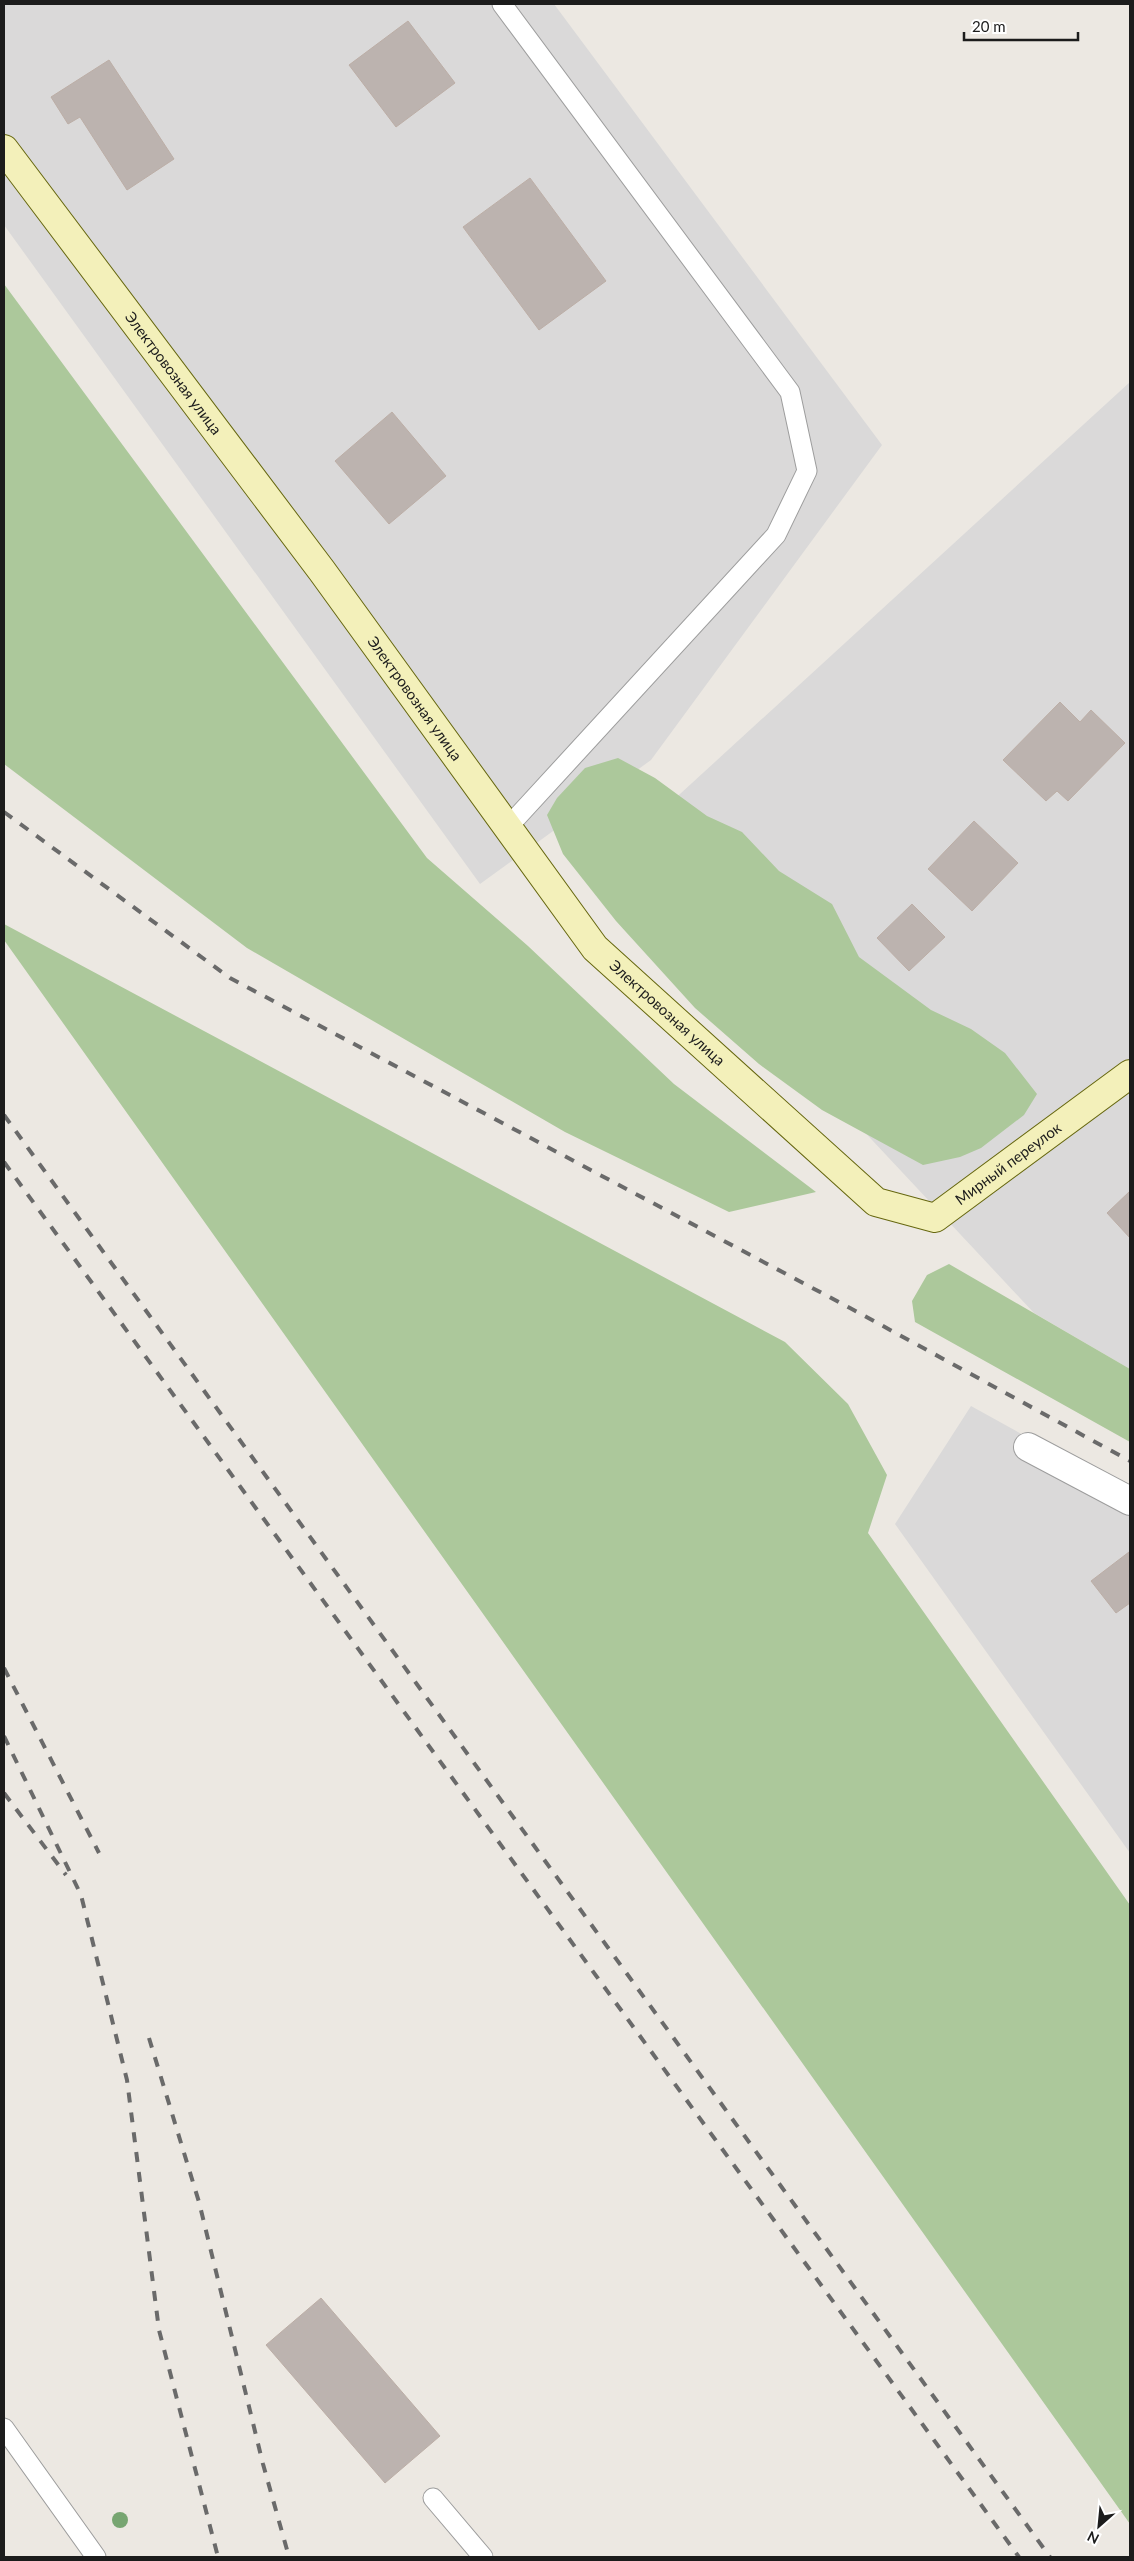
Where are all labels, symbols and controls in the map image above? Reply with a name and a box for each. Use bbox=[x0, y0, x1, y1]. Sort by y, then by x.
scale bar bbox=[964, 10, 1078, 42]
text: 20 m bbox=[972, 17, 1006, 35]
street label: Электровозная улица bbox=[122, 308, 226, 438]
street label: Электровозная улица bbox=[364, 632, 466, 764]
street label: Электровозная улица bbox=[606, 956, 729, 1069]
street label: Мирный переулок bbox=[951, 1118, 1065, 1208]
north arrow bbox=[1074, 2501, 1124, 2551]
text: N bbox=[1084, 2528, 1102, 2548]

